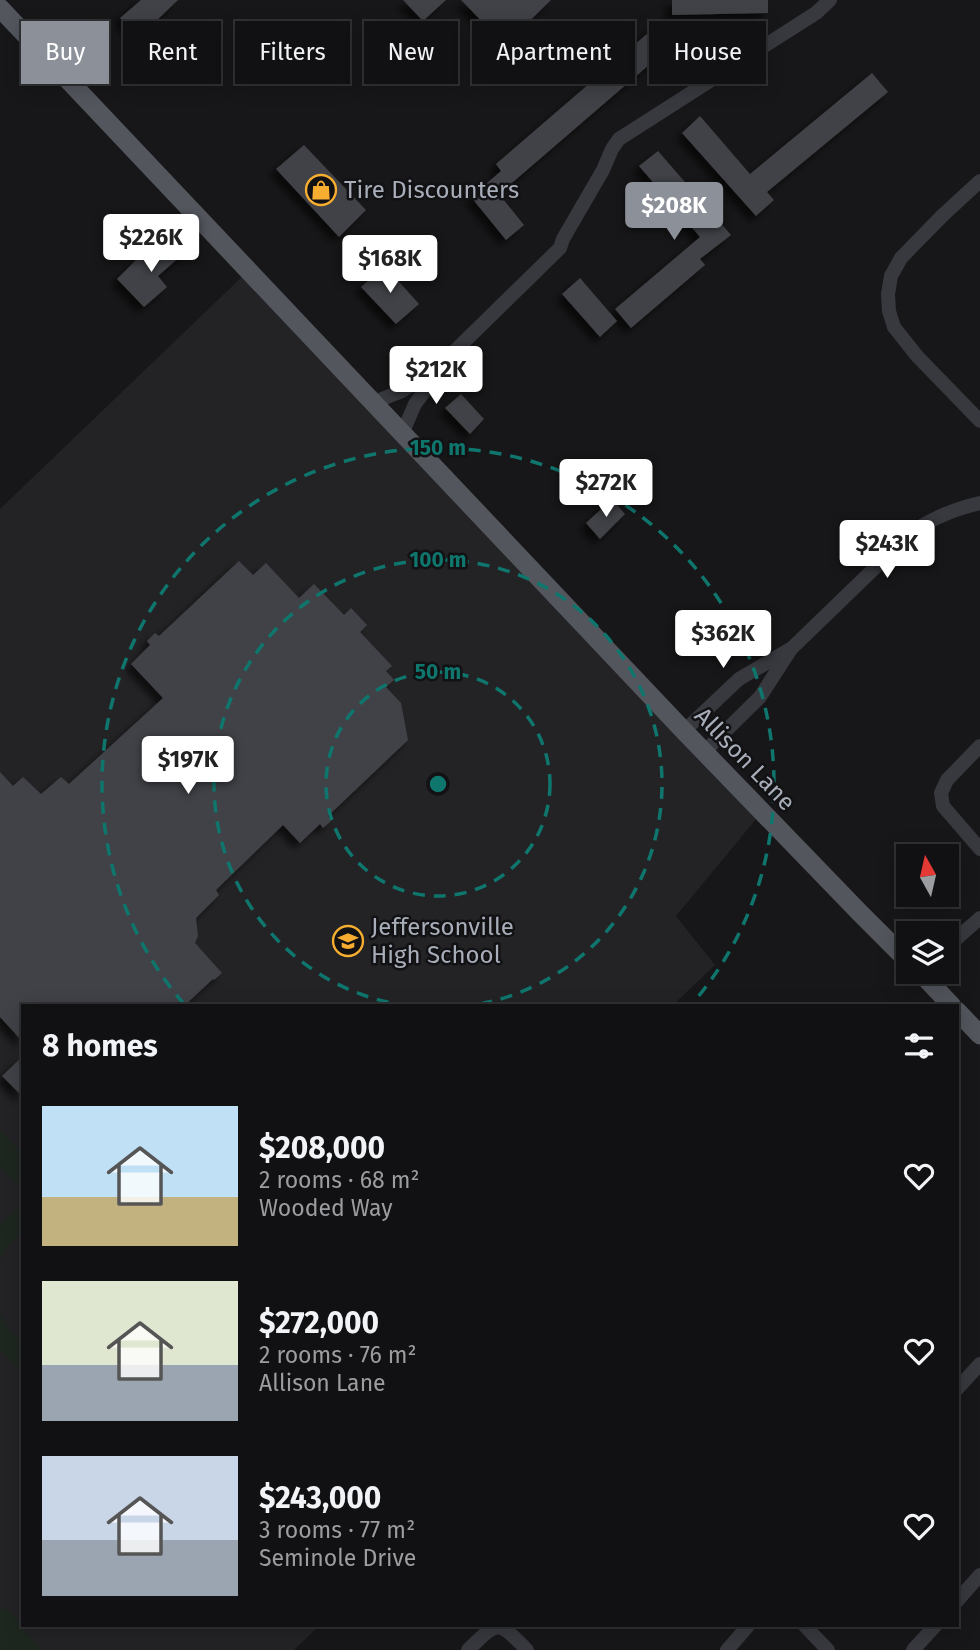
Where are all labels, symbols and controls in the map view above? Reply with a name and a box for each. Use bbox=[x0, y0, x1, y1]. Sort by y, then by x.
chip: Buy bbox=[21, 21, 109, 84]
chip: Rent bbox=[123, 21, 221, 84]
chip: Filters bbox=[235, 21, 350, 84]
chip: New bbox=[364, 21, 458, 84]
chip: Apartment bbox=[472, 21, 635, 84]
chip: House bbox=[649, 21, 766, 84]
shop icon: Tire Discounters bbox=[304, 173, 338, 207]
place label: Tire Discounters bbox=[344, 176, 519, 204]
pin: $208K bbox=[625, 182, 723, 242]
text: $208K bbox=[641, 191, 707, 219]
pin: $226K bbox=[102, 215, 200, 274]
text: $226K bbox=[119, 223, 183, 251]
pin: $168K bbox=[341, 236, 439, 295]
text: $168K bbox=[358, 244, 422, 272]
pin: $212K bbox=[387, 346, 485, 406]
text: $212K bbox=[406, 355, 466, 383]
text: 150 m bbox=[410, 435, 466, 461]
pin: $272K bbox=[557, 460, 655, 519]
text: $272K bbox=[575, 468, 637, 496]
pin: $243K bbox=[838, 520, 936, 580]
text: $243K bbox=[856, 529, 918, 557]
text: 100 m bbox=[409, 547, 467, 573]
pin: $362K bbox=[674, 610, 772, 670]
text: $362K bbox=[691, 619, 755, 647]
text: 50 m bbox=[415, 659, 461, 685]
street label: Allison Lane bbox=[689, 702, 801, 816]
pin: $197K bbox=[139, 736, 237, 796]
text: $197K bbox=[158, 745, 218, 773]
centre of rings bbox=[426, 772, 450, 796]
north arrow bbox=[896, 844, 959, 906]
map controls bbox=[896, 844, 959, 984]
place label: Jeffersonville High School bbox=[371, 913, 514, 969]
button: layers bbox=[896, 921, 959, 984]
school or university icon: Jeffersonville High School bbox=[331, 924, 365, 958]
icon: filters bbox=[900, 1027, 938, 1065]
text: 8 homes bbox=[42, 1028, 158, 1064]
text: $208,000 bbox=[259, 1130, 385, 1166]
icon: home bbox=[98, 1134, 182, 1218]
icon: heart bbox=[900, 1157, 938, 1195]
text: 2 rooms · 68 m² bbox=[259, 1166, 420, 1194]
text: Wooded Way bbox=[259, 1194, 393, 1222]
text: $272,000 bbox=[259, 1305, 379, 1341]
icon: home bbox=[98, 1309, 182, 1393]
icon: heart bbox=[900, 1332, 938, 1370]
text: 2 rooms · 76 m² bbox=[259, 1341, 417, 1369]
text: Allison Lane bbox=[259, 1369, 386, 1397]
text: $243,000 bbox=[259, 1480, 381, 1516]
icon: home bbox=[98, 1484, 182, 1568]
icon: heart bbox=[900, 1507, 938, 1545]
text: 3 rooms · 77 m² bbox=[259, 1516, 415, 1544]
text: Seminole Drive bbox=[259, 1544, 416, 1572]

